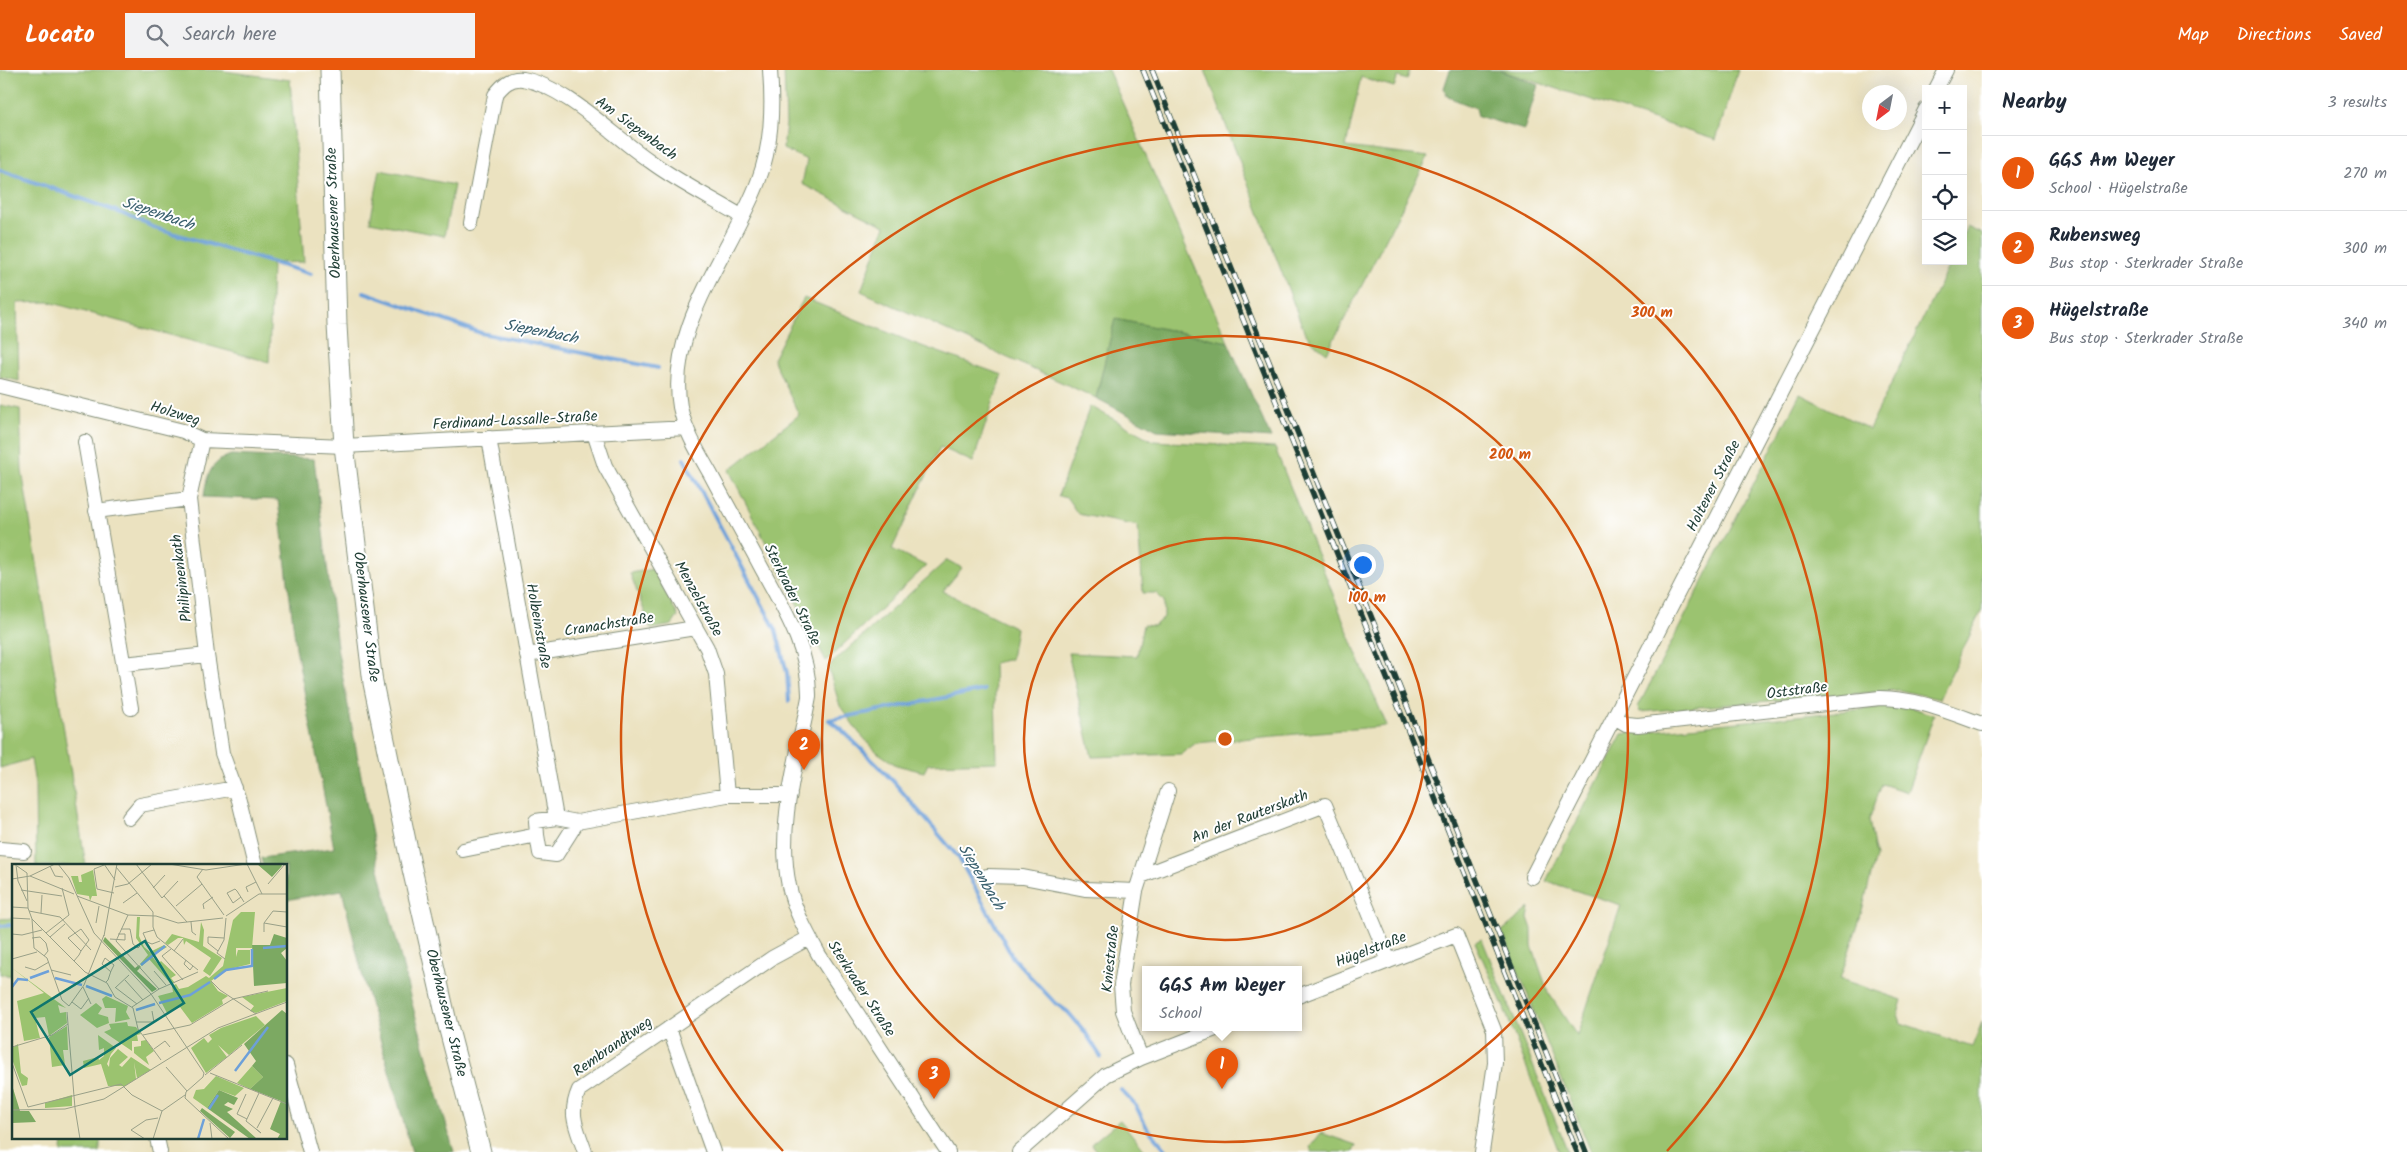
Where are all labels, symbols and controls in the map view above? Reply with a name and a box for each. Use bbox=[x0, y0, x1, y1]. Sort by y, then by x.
search box bbox=[125, 13, 475, 58]
text: Locato bbox=[25, 16, 95, 55]
text: Search here bbox=[183, 20, 276, 50]
icon: search bbox=[143, 21, 171, 49]
text: Map bbox=[2177, 21, 2209, 50]
text: Directions bbox=[2237, 21, 2311, 50]
text: Saved bbox=[2339, 21, 2382, 50]
north arrow bbox=[1862, 85, 1907, 130]
map controls bbox=[1922, 85, 1967, 265]
button: + bbox=[1922, 85, 1967, 130]
text: Nearby bbox=[2002, 86, 2067, 119]
text: 3 results bbox=[2328, 90, 2387, 115]
street label: Am Siepenbach bbox=[590, 91, 682, 167]
button: − bbox=[1922, 130, 1967, 175]
text: GGS Am Weyer bbox=[2049, 146, 2175, 176]
street label: Oberhausener Straße bbox=[320, 147, 348, 279]
text: 1 bbox=[2016, 161, 2020, 186]
text: 270 m bbox=[2343, 161, 2387, 186]
button: locate bbox=[1922, 175, 1967, 220]
text: School · Hügelstraße bbox=[2049, 176, 2188, 201]
water label: Siepenbach bbox=[119, 190, 199, 238]
button: layers bbox=[1922, 220, 1967, 265]
text: Rubensweg bbox=[2049, 221, 2141, 251]
text: 2 bbox=[2013, 236, 2023, 261]
text: 300 m bbox=[2343, 236, 2387, 261]
text: Bus stop · Sterkrader Straße bbox=[2049, 251, 2243, 276]
text: Hügelstraße bbox=[2049, 296, 2149, 326]
text: 300 m bbox=[1630, 301, 1673, 325]
text: 3 bbox=[2014, 311, 2022, 336]
text: 340 m bbox=[2342, 311, 2387, 336]
water label: Siepenbach bbox=[502, 313, 581, 352]
text: Bus stop · Sterkrader Straße bbox=[2049, 326, 2243, 351]
street label: Holzweg bbox=[147, 395, 203, 433]
street label: Ferdinand-Lassalle-Straße bbox=[432, 405, 598, 437]
street label: Holtener Straße bbox=[1681, 436, 1748, 536]
text: 200 m bbox=[1489, 443, 1531, 467]
street label: Philipinenkath bbox=[165, 533, 199, 623]
street label: Sterkrader Straße bbox=[757, 540, 827, 650]
street label: Oberhausener Straße bbox=[346, 550, 386, 684]
your location bbox=[1350, 552, 1376, 578]
street label: Menzelstraße bbox=[667, 557, 729, 641]
street label: Holbeinstraße bbox=[519, 581, 557, 671]
text: 100 m bbox=[1348, 586, 1386, 610]
street label: Cranachstraße bbox=[562, 606, 656, 644]
street label: Oststraße bbox=[1765, 675, 1829, 707]
pin: 2 bbox=[788, 729, 820, 770]
centre of rings bbox=[1216, 730, 1234, 748]
street label: An der Rauterskath bbox=[1188, 784, 1312, 850]
water label: Siepenbach bbox=[951, 839, 1012, 917]
inset map bbox=[12, 864, 288, 1140]
street label: Kniestraße bbox=[1096, 924, 1126, 994]
street label: Hügelstraße bbox=[1332, 925, 1410, 975]
street label: Sterkrader Straße bbox=[821, 936, 901, 1042]
street label: Oberhausener Straße bbox=[418, 946, 474, 1080]
popup bbox=[1142, 966, 1302, 1031]
text: GGS Am Weyer bbox=[1159, 971, 1285, 1001]
text: School bbox=[1159, 1001, 1202, 1026]
street label: Rembrandtweg bbox=[568, 1011, 658, 1083]
pin: 1 bbox=[1206, 1048, 1238, 1089]
pin: 3 bbox=[918, 1058, 950, 1099]

